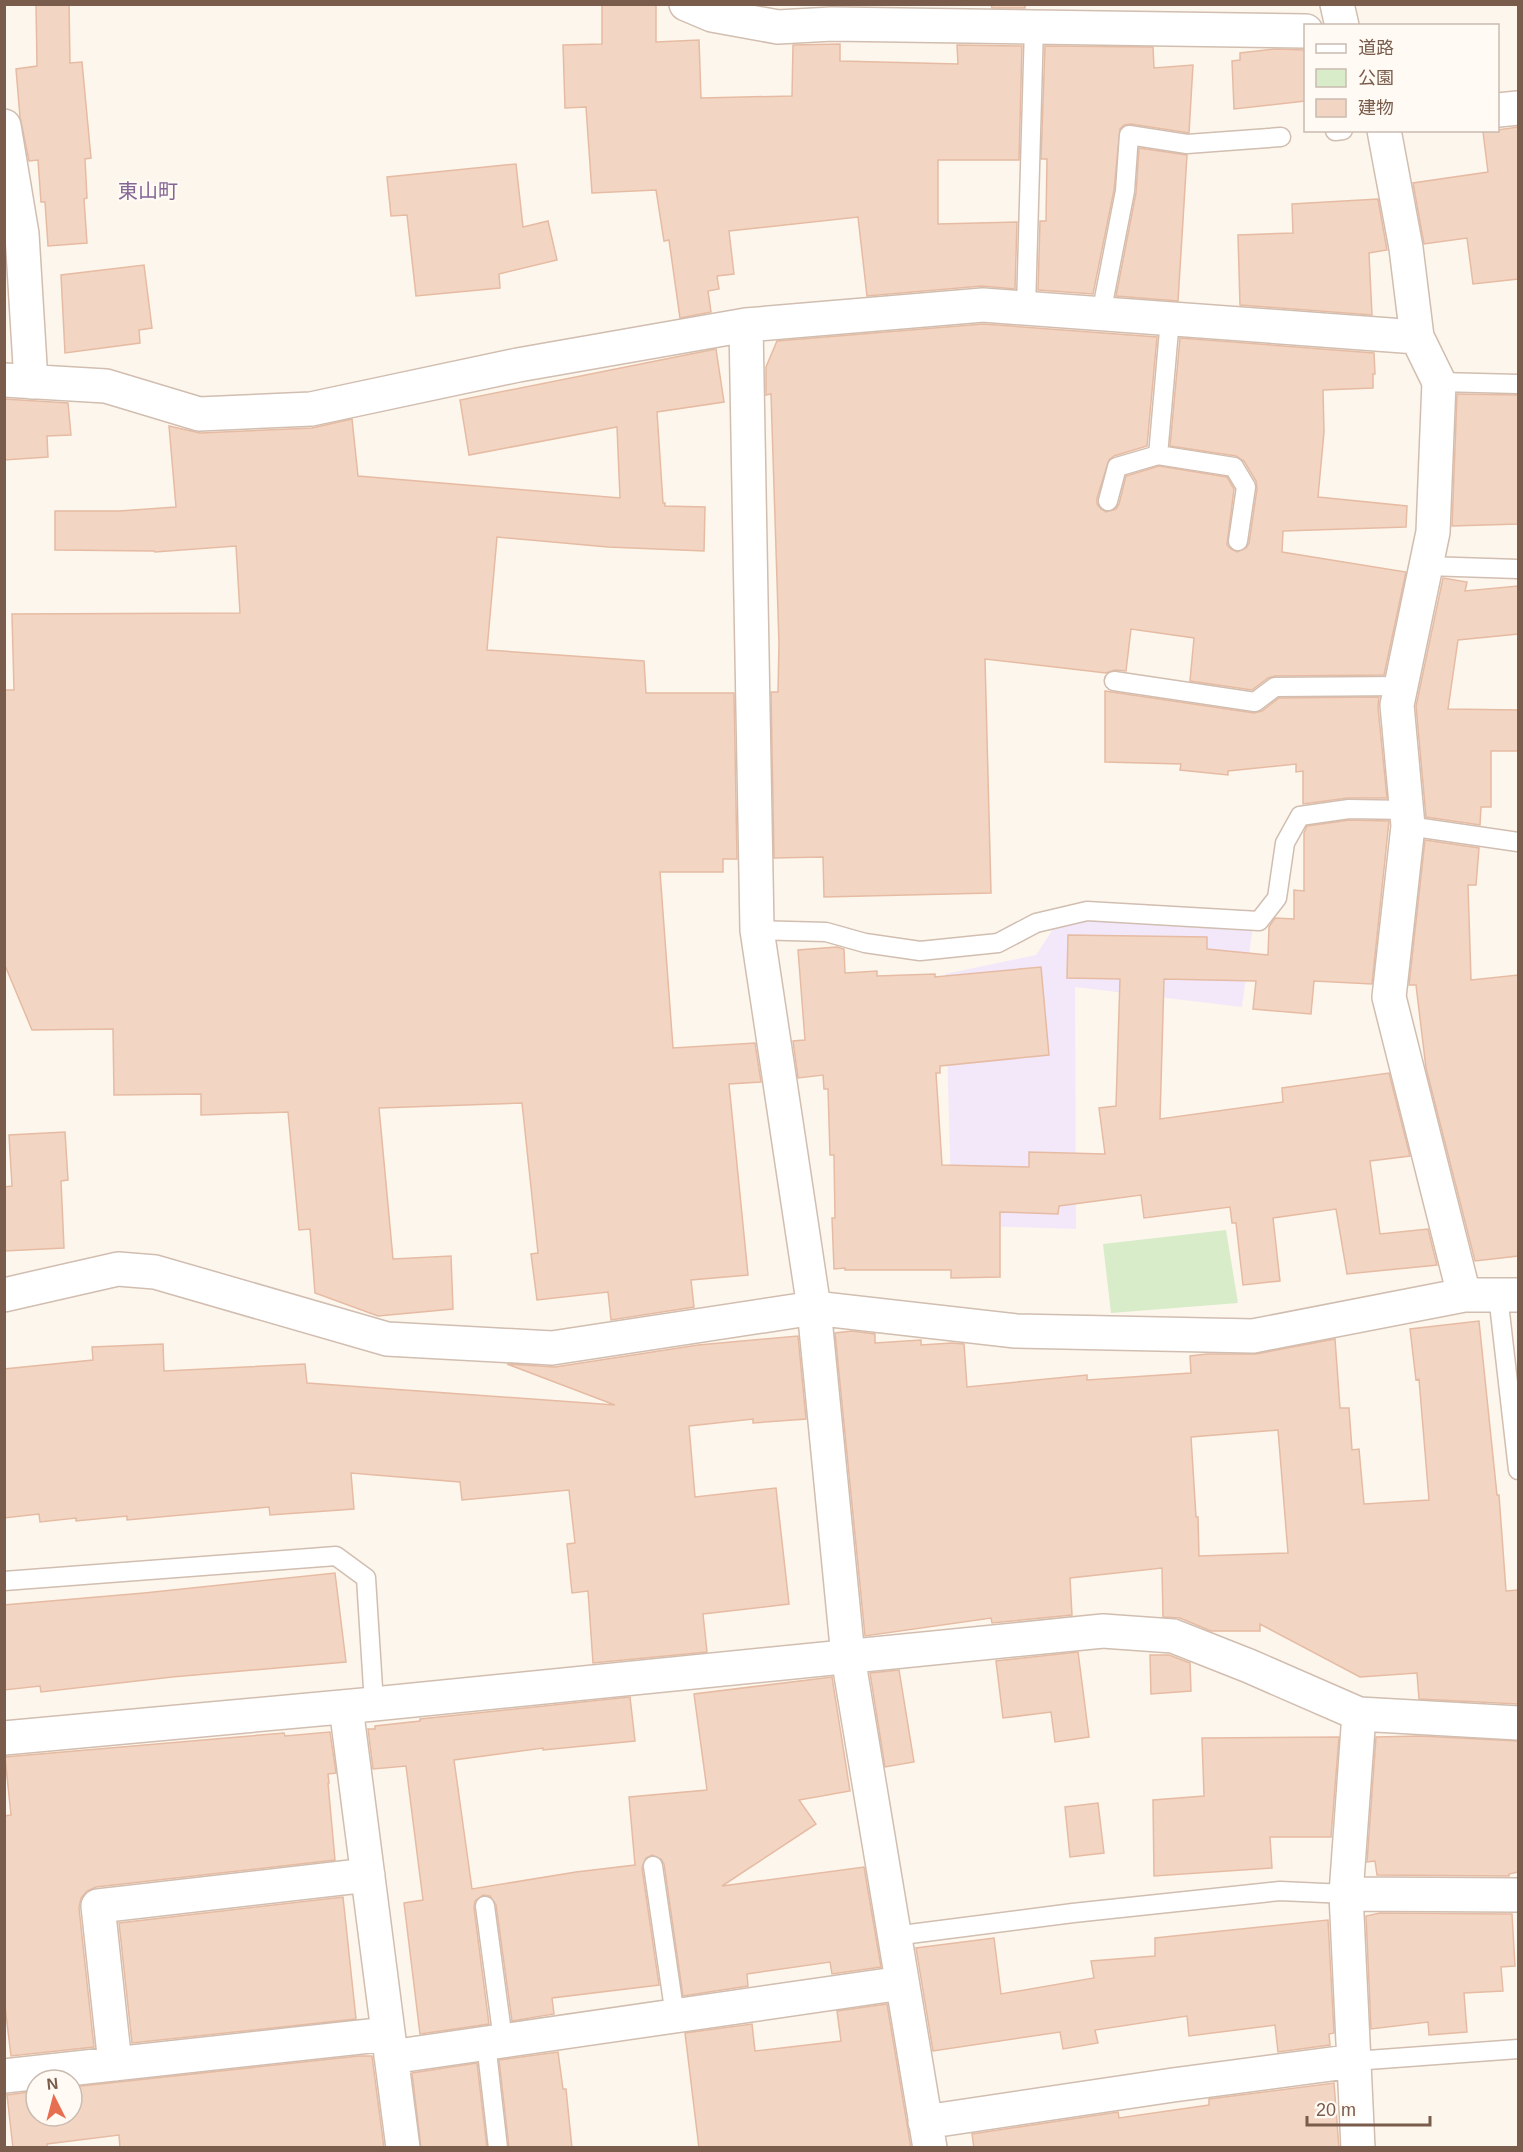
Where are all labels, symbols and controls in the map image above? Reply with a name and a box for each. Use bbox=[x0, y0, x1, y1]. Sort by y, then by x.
legend bbox=[1304, 24, 1499, 132]
text: 道路 bbox=[1358, 38, 1394, 58]
text: 公園 bbox=[1358, 68, 1394, 88]
text: 建物 bbox=[1358, 98, 1394, 118]
district label: 東山町 bbox=[118, 180, 178, 202]
north arrow bbox=[24, 2068, 84, 2128]
text: N bbox=[46, 2075, 59, 2093]
scale bar bbox=[1307, 2089, 1430, 2127]
text: 20 m bbox=[1316, 2100, 1356, 2120]

